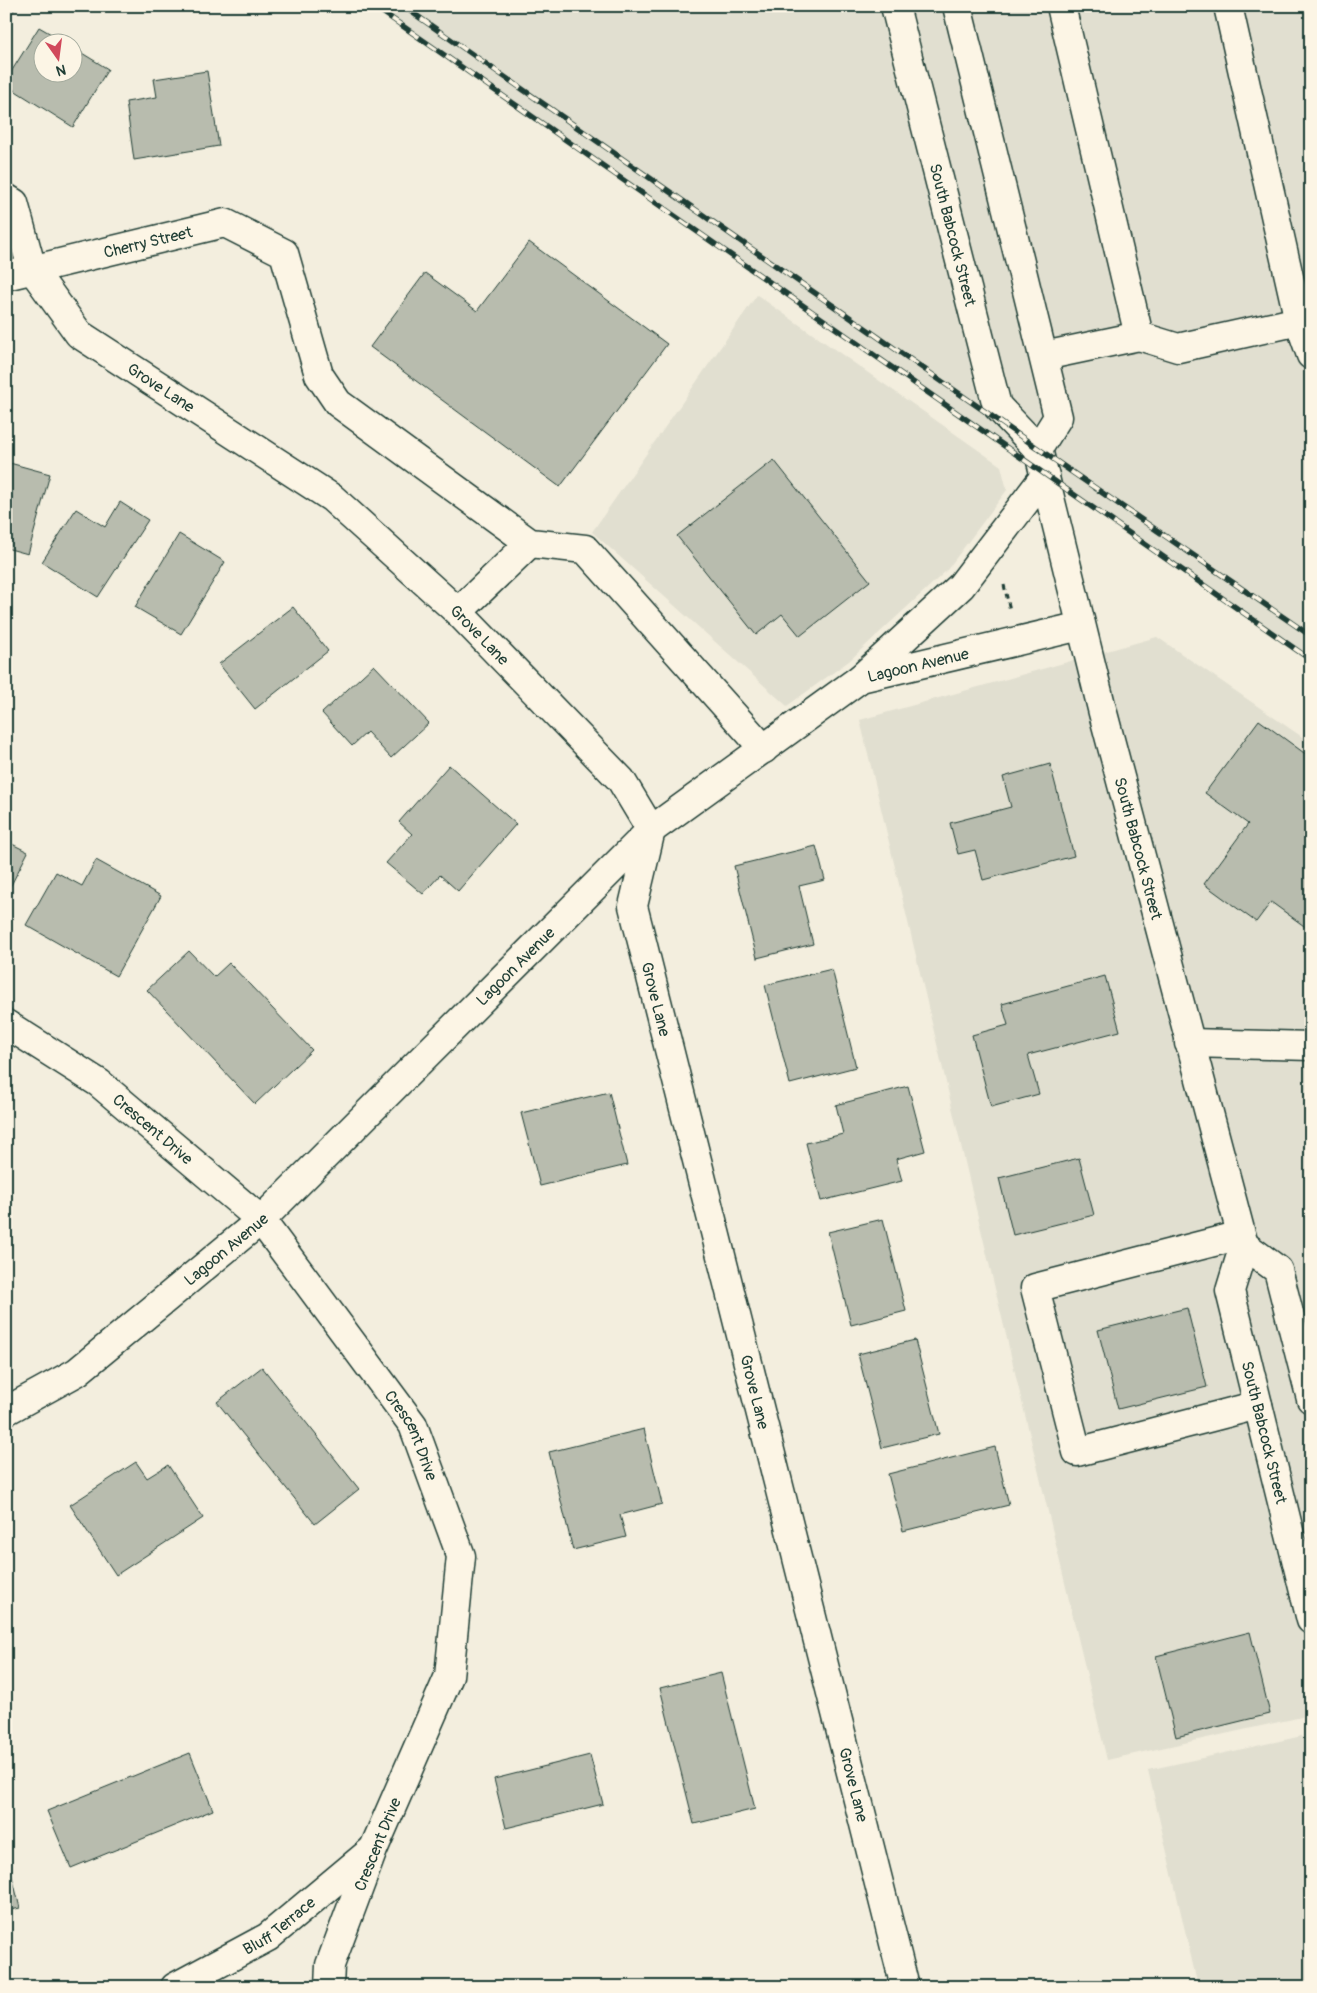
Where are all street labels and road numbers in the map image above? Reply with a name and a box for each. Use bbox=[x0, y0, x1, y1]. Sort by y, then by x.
street label: South Babcock Street bbox=[925, 162, 980, 309]
street label: Cherry Street bbox=[102, 222, 195, 263]
street label: Grove Lane bbox=[123, 359, 198, 417]
street label: Grove Lane bbox=[446, 601, 513, 670]
street label: Lagoon Avenue bbox=[866, 644, 971, 687]
street label: South Babcock Street bbox=[1109, 775, 1166, 922]
street label: Lagoon Avenue bbox=[472, 923, 559, 1010]
street label: Grove Lane bbox=[636, 960, 674, 1039]
street label: Crescent Drive bbox=[108, 1090, 197, 1169]
street label: Lagoon Avenue bbox=[180, 1209, 273, 1290]
street label: Grove Lane bbox=[735, 1353, 773, 1432]
street label: South Babcock Street bbox=[1237, 1359, 1291, 1506]
street label: Crescent Drive bbox=[380, 1387, 441, 1483]
street label: Grove Lane bbox=[834, 1746, 872, 1824]
street label: Crescent Drive bbox=[350, 1795, 406, 1894]
street label: Bluff Terrace bbox=[240, 1893, 320, 1960]

